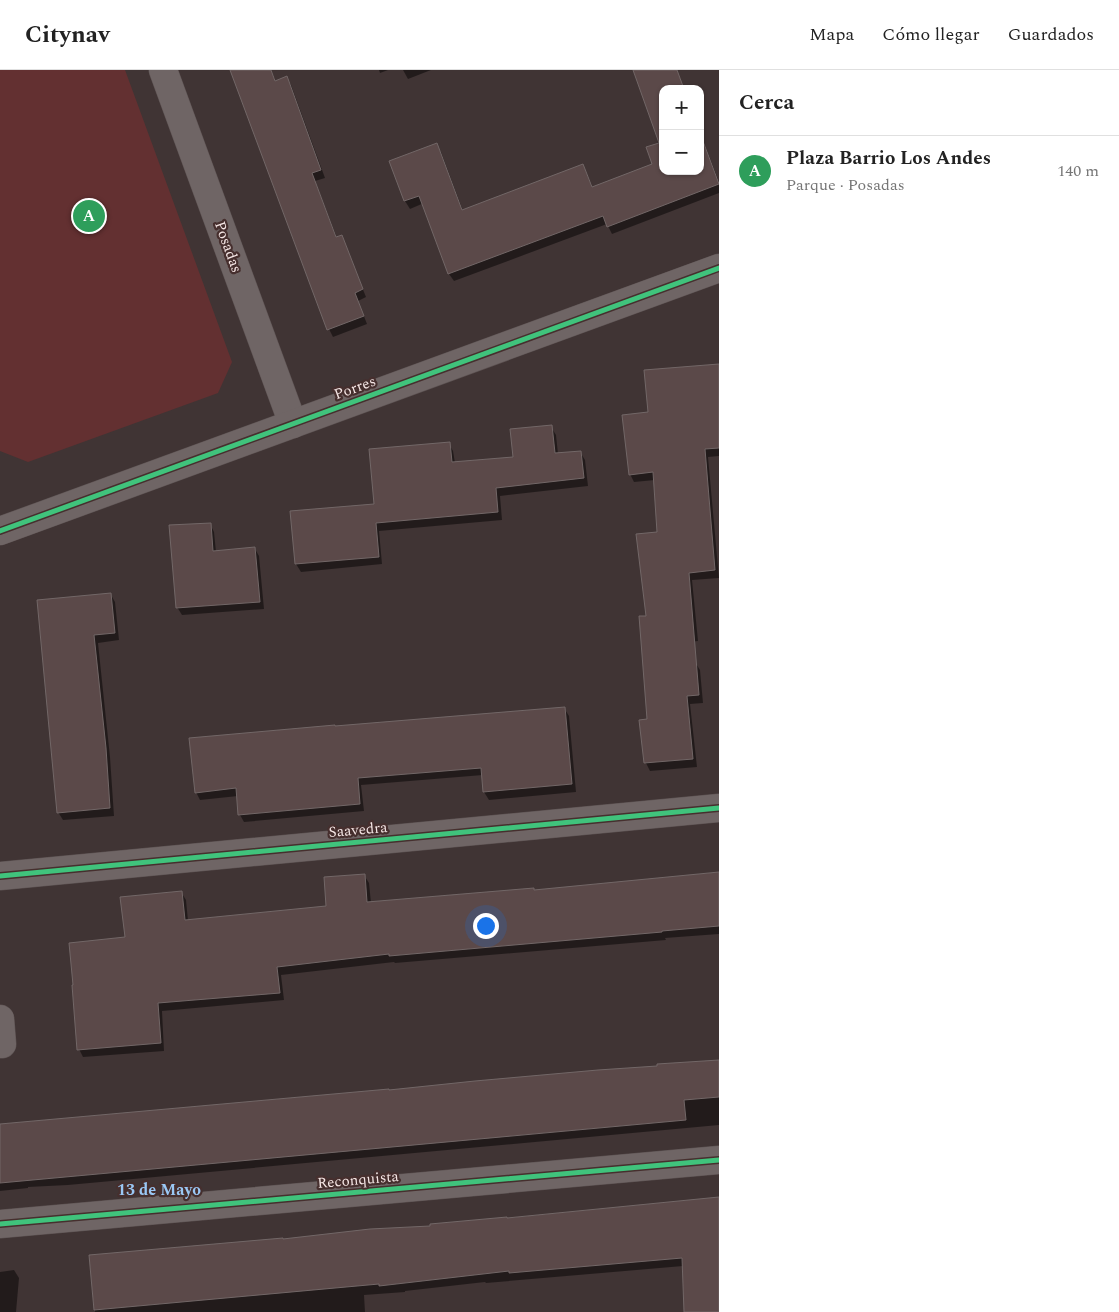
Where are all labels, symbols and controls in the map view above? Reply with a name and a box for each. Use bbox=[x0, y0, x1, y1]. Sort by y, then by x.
text: Citynav bbox=[25, 17, 110, 53]
text: Mapa bbox=[809, 21, 854, 48]
text: Cómo llegar bbox=[882, 21, 980, 48]
text: Guardados bbox=[1008, 21, 1094, 48]
map controls bbox=[659, 85, 704, 175]
button: + bbox=[659, 85, 704, 130]
text: Cerca bbox=[739, 87, 794, 119]
button: − bbox=[659, 130, 704, 175]
text: Plaza Barrio Los Andes bbox=[786, 144, 991, 173]
text: A bbox=[749, 159, 761, 183]
text: 140 m bbox=[1057, 159, 1099, 183]
text: Parque · Posadas bbox=[786, 173, 905, 197]
pin: A bbox=[73, 197, 105, 235]
street label: Posadas bbox=[208, 218, 248, 276]
street label: Porres bbox=[331, 370, 379, 406]
street label: Saavedra bbox=[327, 816, 389, 844]
your location bbox=[473, 913, 499, 939]
street label: Reconquista bbox=[316, 1165, 400, 1195]
district label: 13 de Mayo bbox=[117, 1178, 201, 1202]

